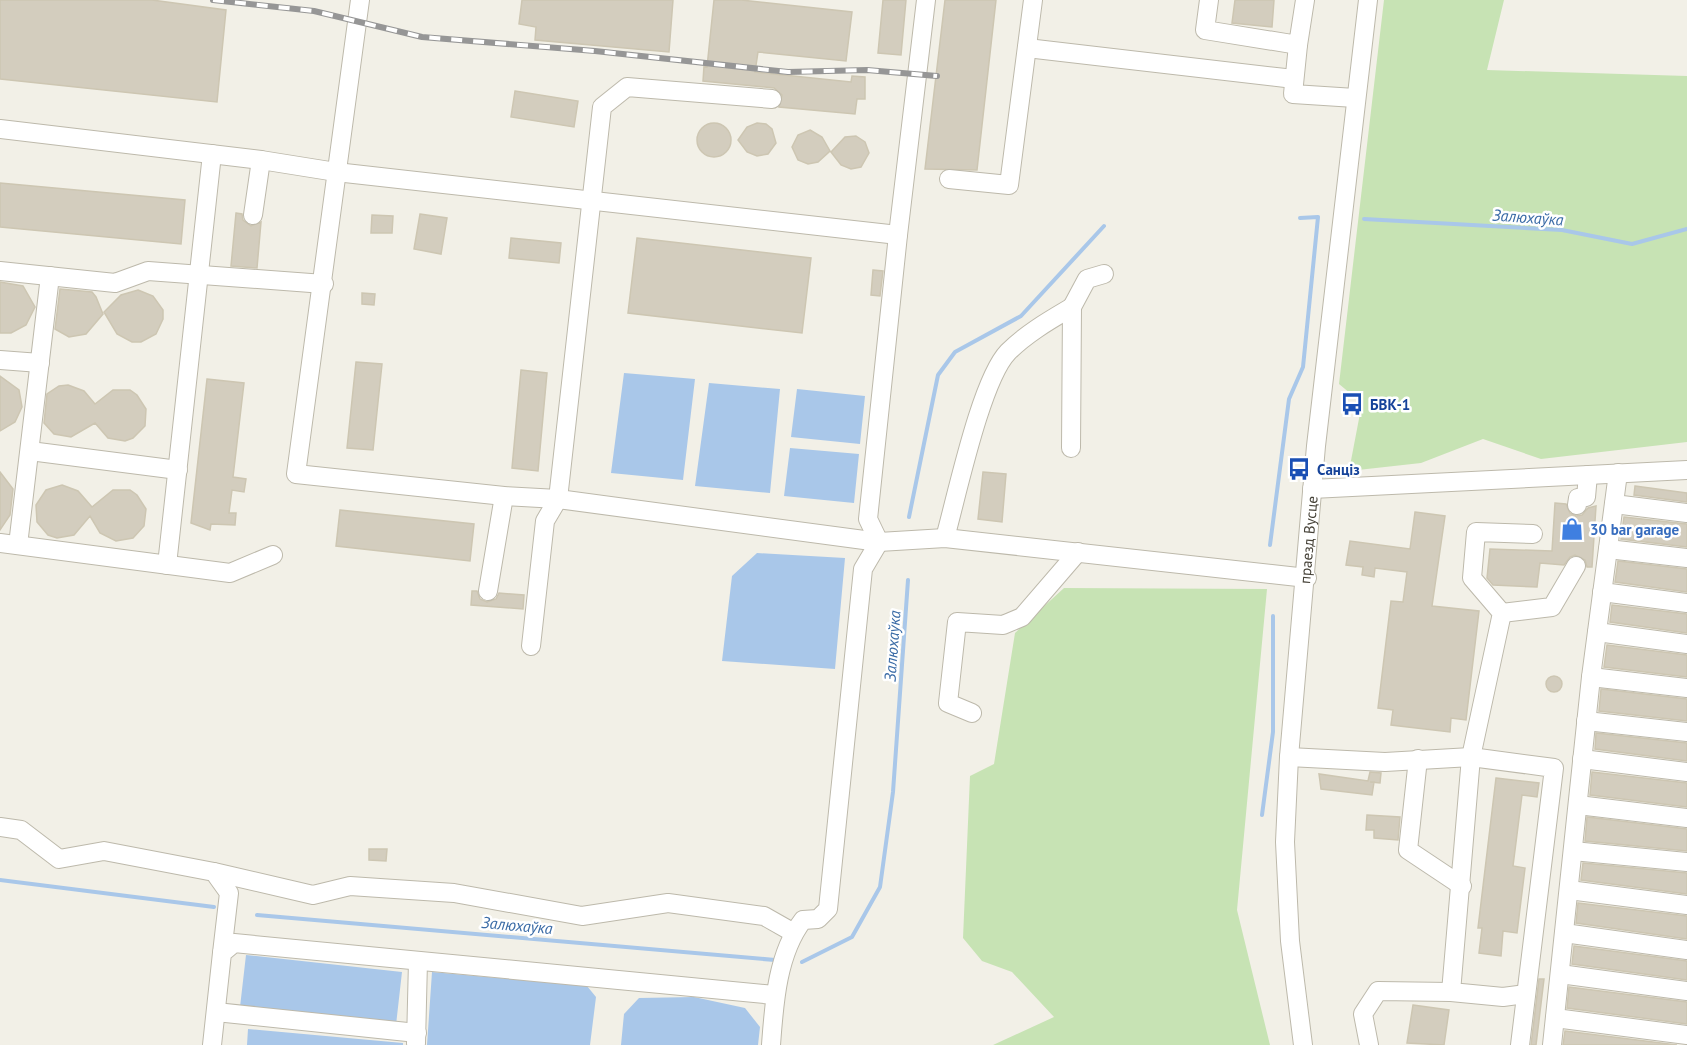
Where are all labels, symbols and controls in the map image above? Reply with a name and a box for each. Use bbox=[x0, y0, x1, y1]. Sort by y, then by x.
water label: Залюхаўка bbox=[1492, 205, 1564, 229]
bus stop icon: БВК-1 bbox=[1339, 391, 1365, 417]
place label: БВК-1 bbox=[1370, 395, 1410, 414]
bus stop icon: Санціз bbox=[1286, 456, 1312, 482]
place label: Санціз bbox=[1317, 460, 1360, 479]
street label: праезд Вусце bbox=[1295, 495, 1321, 585]
shop icon: 30 bar garage bbox=[1559, 516, 1585, 542]
place label: 30 bar garage bbox=[1590, 520, 1680, 539]
water label: Залюхаўка bbox=[880, 610, 904, 682]
water label: Залюхаўка bbox=[481, 912, 554, 938]

